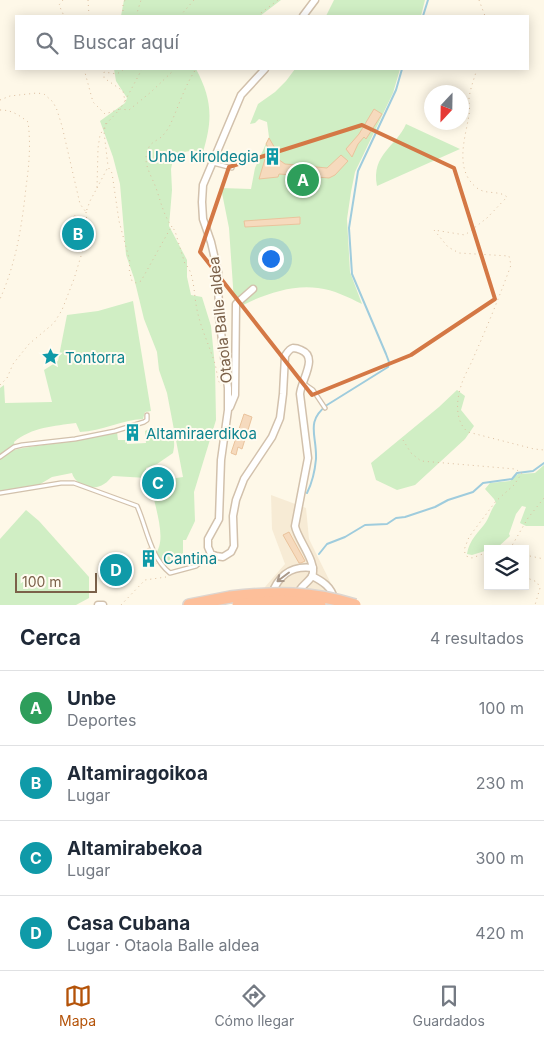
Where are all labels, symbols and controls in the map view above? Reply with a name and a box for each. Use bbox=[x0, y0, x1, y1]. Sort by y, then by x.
search box bbox=[15, 15, 529, 70]
icon: search bbox=[33, 29, 61, 57]
text: Buscar aquí bbox=[73, 31, 179, 54]
north arrow bbox=[424, 85, 469, 130]
building icon: Unbe kiroldegia bbox=[263, 146, 283, 166]
place label: Unbe kiroldegia bbox=[148, 147, 259, 166]
pin: A bbox=[287, 161, 319, 199]
pin: B bbox=[62, 215, 94, 253]
your location bbox=[258, 246, 284, 272]
street label: Otaola Balle aldea bbox=[204, 256, 236, 384]
place icon: Tontorra bbox=[41, 347, 61, 367]
place label: Tontorra bbox=[65, 348, 125, 367]
building icon: Altamiraerdikoa bbox=[122, 423, 142, 443]
place label: Altamiraerdikoa bbox=[146, 424, 257, 443]
pin: C bbox=[142, 464, 174, 502]
map controls bbox=[484, 545, 529, 590]
button: layers bbox=[484, 545, 529, 590]
building icon: Cantina bbox=[139, 548, 159, 568]
place label: Cantina bbox=[163, 549, 217, 568]
pin: D bbox=[100, 551, 132, 589]
scale bar bbox=[15, 570, 98, 593]
one-way arrow bbox=[276, 572, 290, 582]
text: 100 m bbox=[22, 573, 62, 590]
text: Cerca bbox=[20, 625, 81, 650]
text: 4 resultados bbox=[430, 628, 524, 648]
text: Unbe bbox=[67, 687, 116, 710]
text: A bbox=[30, 698, 42, 718]
text: 100 m bbox=[479, 698, 524, 718]
text: Deportes bbox=[67, 710, 136, 730]
text: Altamiragoikoa bbox=[67, 762, 208, 785]
text: B bbox=[31, 773, 41, 793]
text: 230 m bbox=[476, 773, 524, 793]
text: Lugar bbox=[67, 785, 110, 805]
text: Altamirabekoa bbox=[67, 837, 202, 860]
text: C bbox=[30, 848, 42, 868]
text: 300 m bbox=[475, 848, 524, 868]
text: Lugar bbox=[67, 860, 110, 880]
text: Casa Cubana bbox=[67, 912, 190, 935]
text: D bbox=[30, 923, 42, 943]
text: 420 m bbox=[475, 923, 524, 943]
text: Lugar · Otaola Balle aldea bbox=[67, 935, 260, 955]
tab: Mapa bbox=[59, 982, 96, 1029]
tab: Cómo llegar bbox=[214, 982, 294, 1029]
tab: Guardados bbox=[412, 982, 485, 1029]

